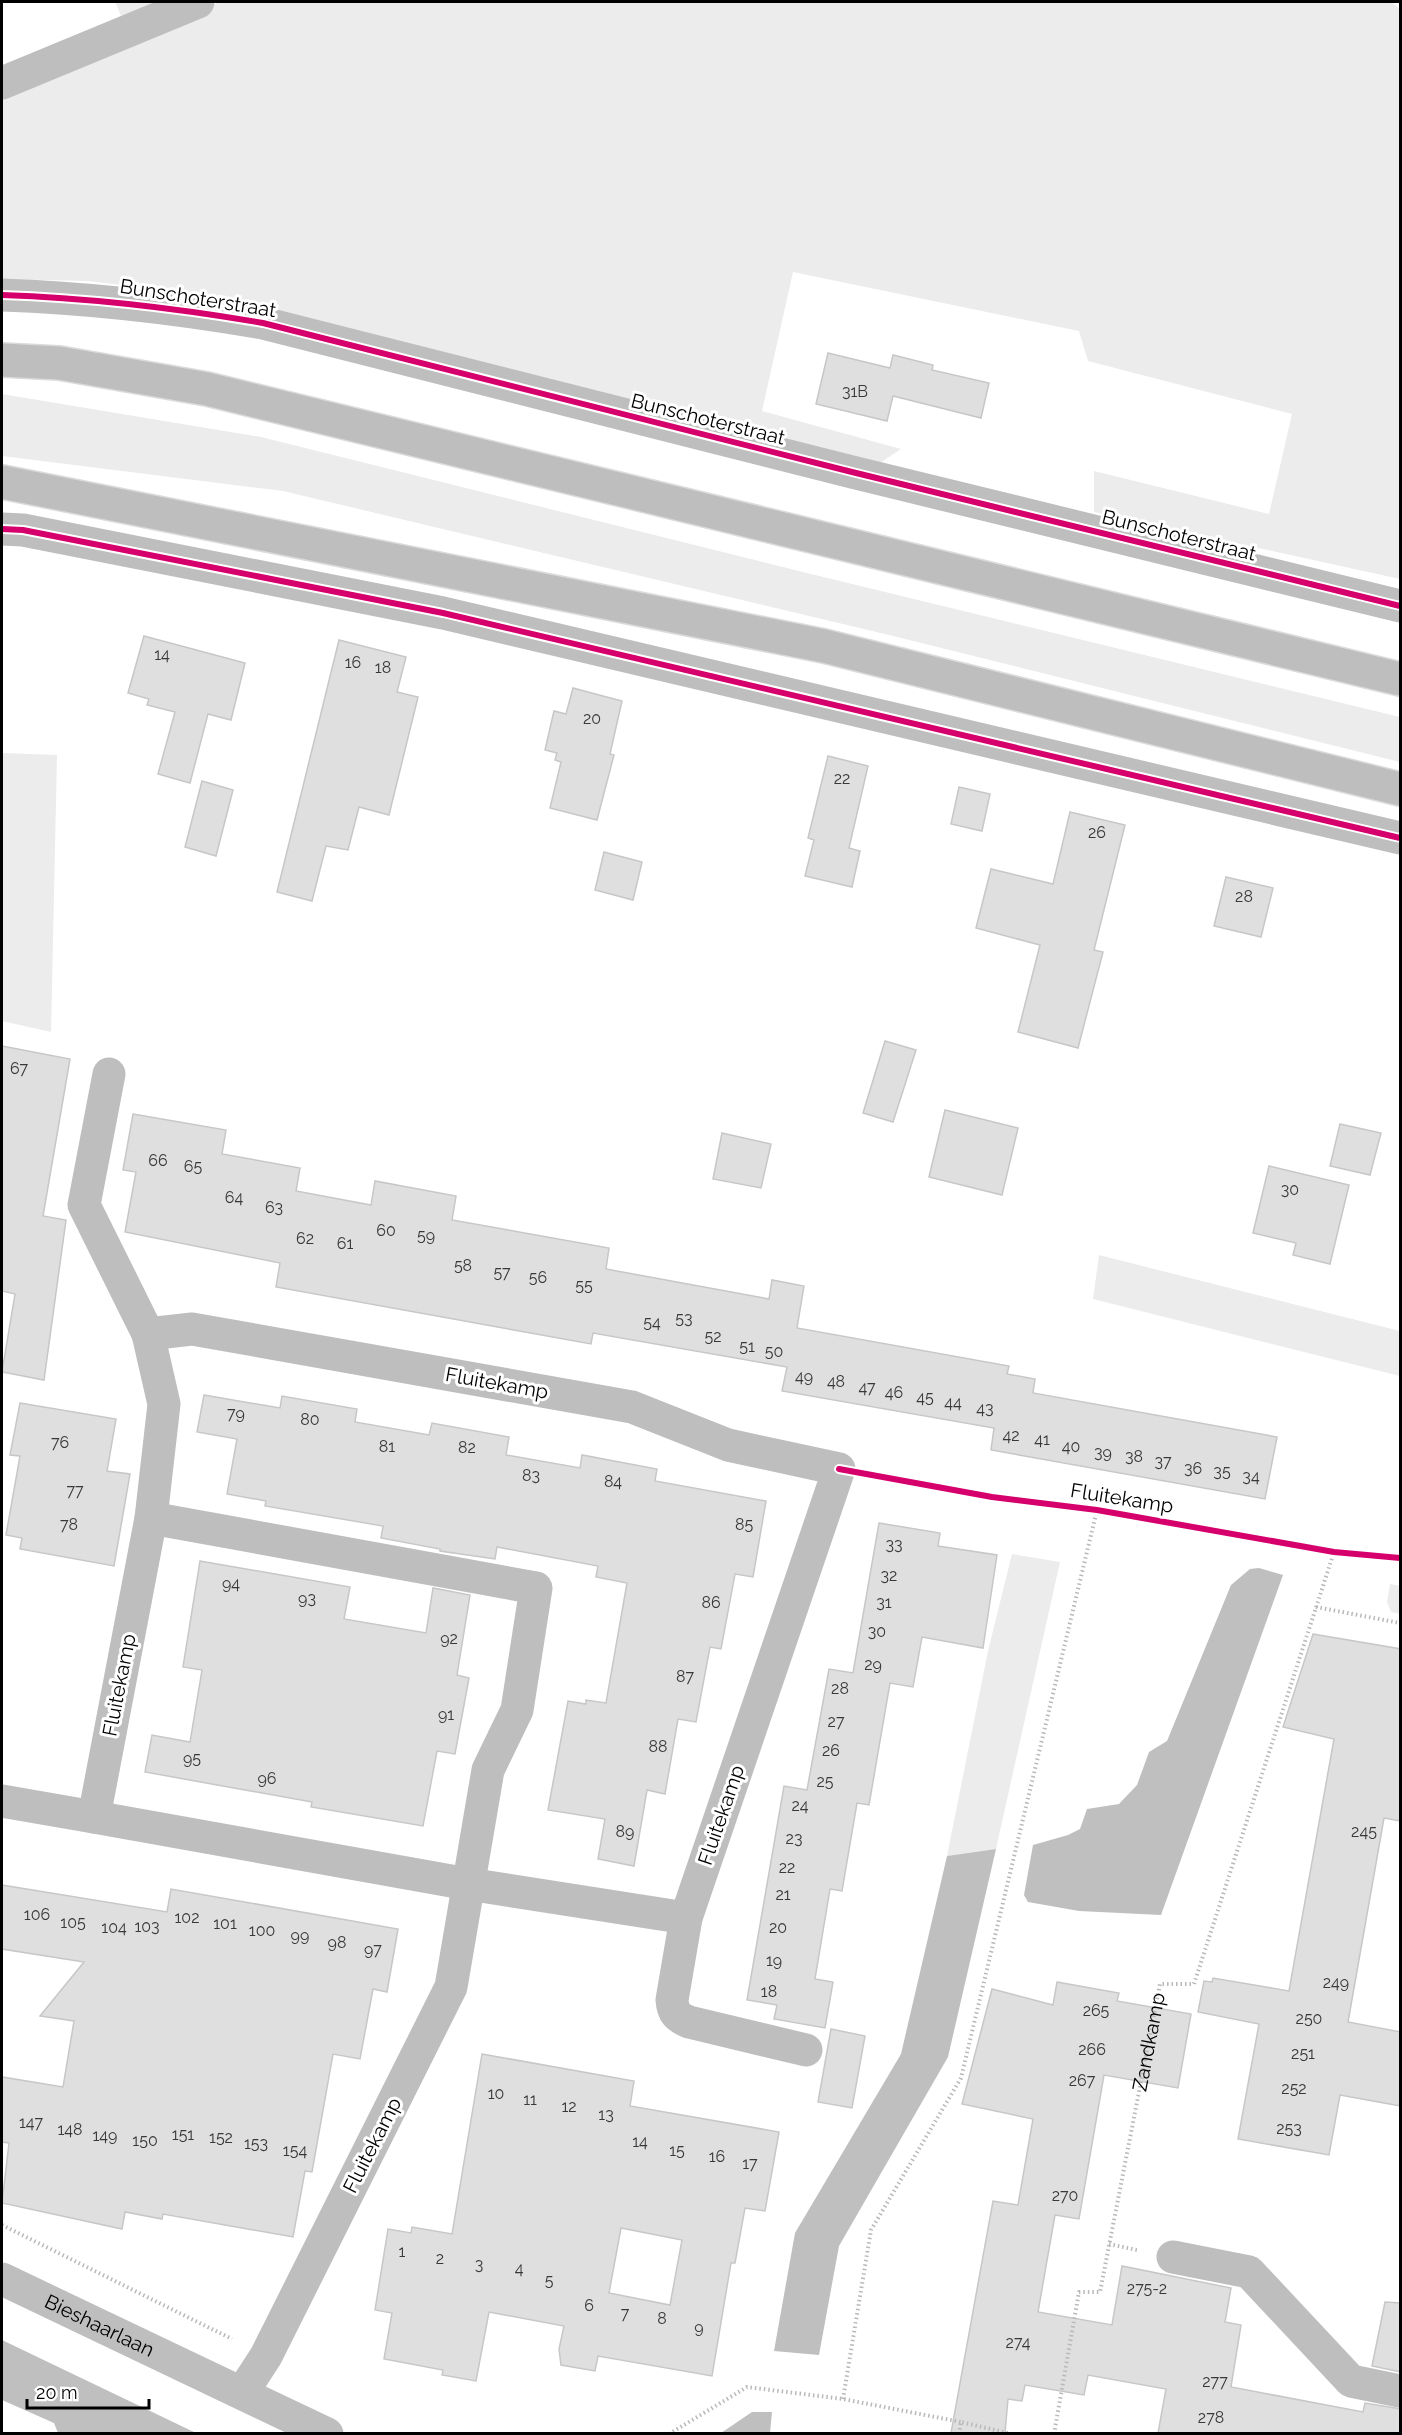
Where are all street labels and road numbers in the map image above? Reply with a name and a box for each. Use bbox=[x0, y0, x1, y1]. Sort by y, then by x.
street label: Bunschoterstraat bbox=[118, 274, 278, 322]
street label: Bunschoterstraat bbox=[628, 388, 788, 450]
street label: Bunschoterstraat bbox=[1099, 504, 1259, 566]
street label: Fluitekamp bbox=[444, 1362, 550, 1404]
street label: Fluitekamp bbox=[1069, 1478, 1175, 1518]
street label: Fluitekamp bbox=[97, 1632, 141, 1738]
street label: Fluitekamp bbox=[693, 1762, 749, 1868]
street label: Zandkamp bbox=[1127, 1991, 1170, 2093]
street label: Fluitekamp bbox=[338, 2093, 406, 2197]
street label: Bieshaarlaan bbox=[41, 2289, 158, 2362]

